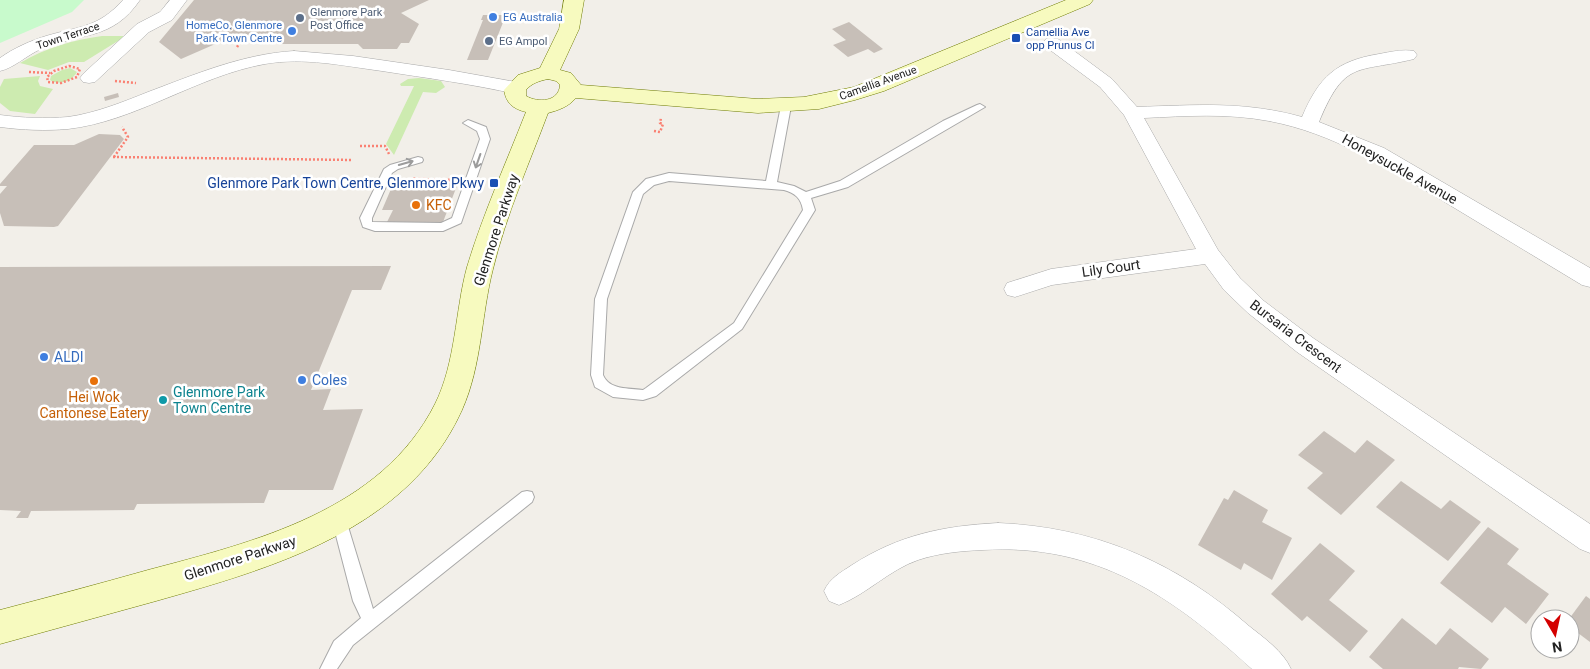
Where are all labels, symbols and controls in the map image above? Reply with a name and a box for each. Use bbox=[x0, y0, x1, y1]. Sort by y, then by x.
place label: Glenmore Park Post Office bbox=[310, 6, 383, 32]
marker: EG Australia bbox=[487, 11, 499, 23]
place label: EG Australia bbox=[503, 11, 563, 24]
marker: Glenmore Park Post Office bbox=[294, 12, 306, 24]
place label: HomeCo. Glenmore Park Town Centre bbox=[186, 19, 282, 45]
street label: Town Terrace bbox=[35, 20, 101, 52]
marker: HomeCo. Glenmore Park Town Centre bbox=[286, 25, 298, 37]
place label: Camellia Ave opp Prunus Cl bbox=[1026, 26, 1094, 52]
marker: Camellia Ave opp Prunus Cl bbox=[1010, 32, 1022, 44]
marker: EG Ampol bbox=[483, 35, 495, 47]
place label: EG Ampol bbox=[499, 35, 547, 48]
street label: Camellia Avenue bbox=[838, 63, 919, 103]
street label: Honeysuckle Avenue bbox=[1340, 131, 1460, 207]
one-way arrow bbox=[473, 153, 482, 168]
one-way arrow bbox=[398, 158, 414, 168]
street label: Glenmore Parkway bbox=[470, 172, 522, 288]
place label: Glenmore Park Town Centre, Glenmore Pkwy bbox=[207, 175, 484, 191]
marker: Glenmore Park Town Centre, Glenmore Pkwy bbox=[488, 177, 500, 189]
place label: KFC bbox=[426, 197, 452, 213]
marker: KFC bbox=[410, 199, 422, 211]
street label: Lily Court bbox=[1081, 256, 1142, 280]
street label: Bursaria Crescent bbox=[1247, 296, 1345, 376]
place label: ALDI bbox=[54, 349, 84, 365]
marker: ALDI bbox=[38, 351, 50, 363]
place label: Coles bbox=[312, 372, 347, 388]
marker: Coles bbox=[296, 374, 308, 386]
marker: Hei Wok Cantonese Eatery bbox=[88, 375, 100, 387]
place label: Glenmore Park Town Centre bbox=[173, 384, 266, 416]
place label: Hei Wok Cantonese Eatery bbox=[39, 389, 149, 421]
marker: Glenmore Park Town Centre bbox=[157, 394, 169, 406]
street label: Glenmore Parkway bbox=[182, 532, 298, 584]
north arrow bbox=[1530, 609, 1580, 659]
text: N bbox=[1551, 638, 1563, 656]

